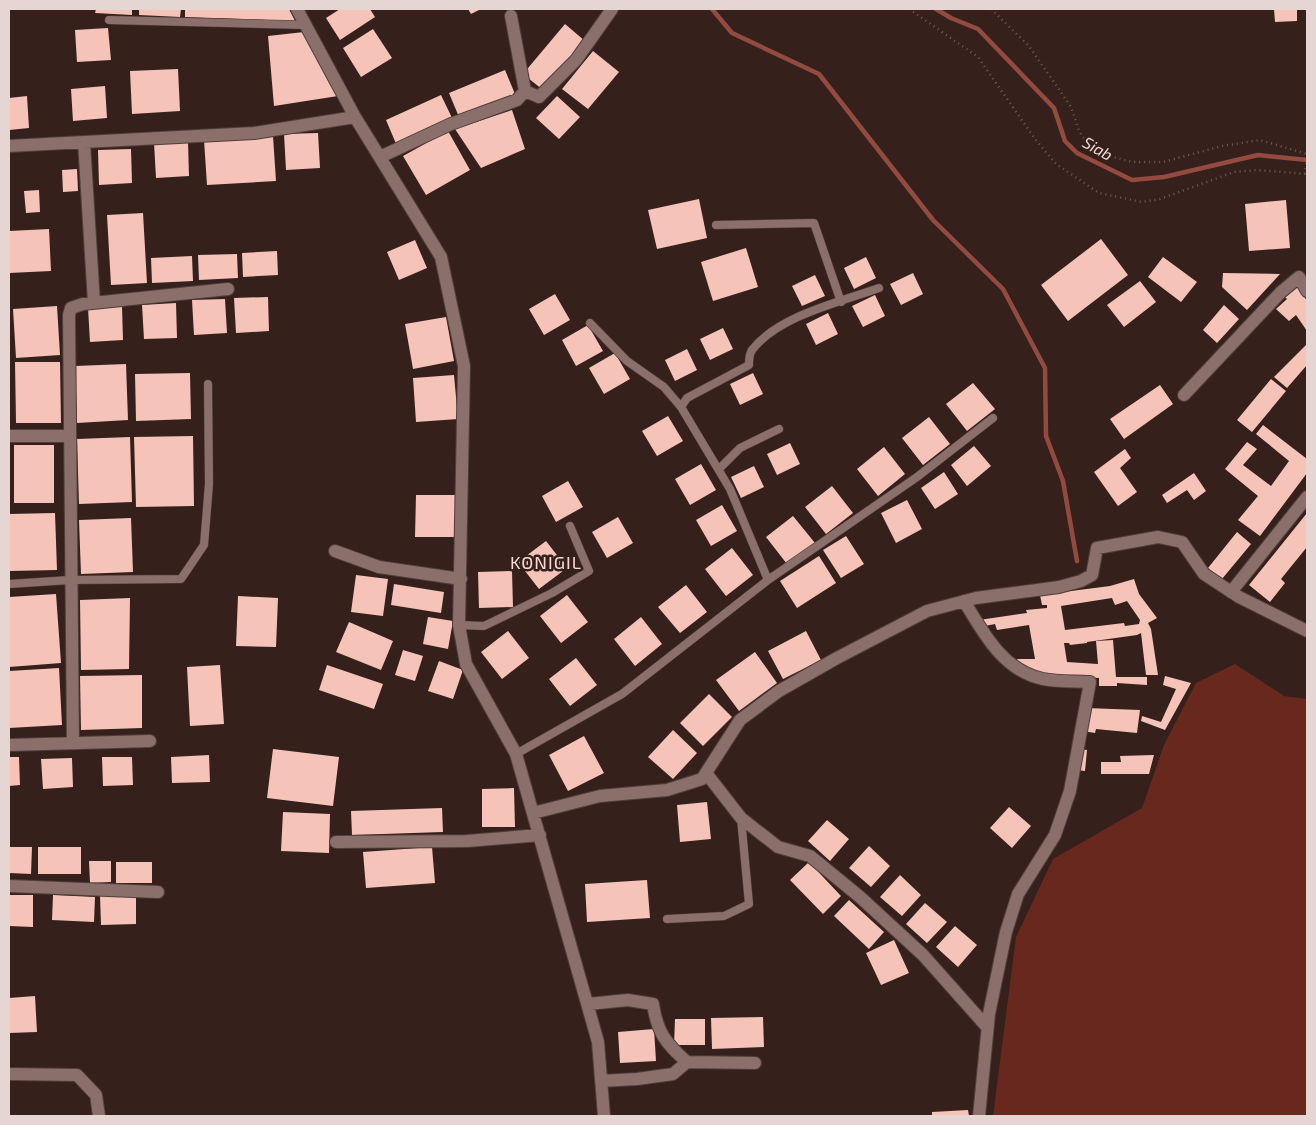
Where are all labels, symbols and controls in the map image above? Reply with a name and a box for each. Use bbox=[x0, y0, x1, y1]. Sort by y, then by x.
water label: Siab bbox=[1080, 132, 1116, 164]
district label: KONIGIL bbox=[510, 551, 582, 573]

